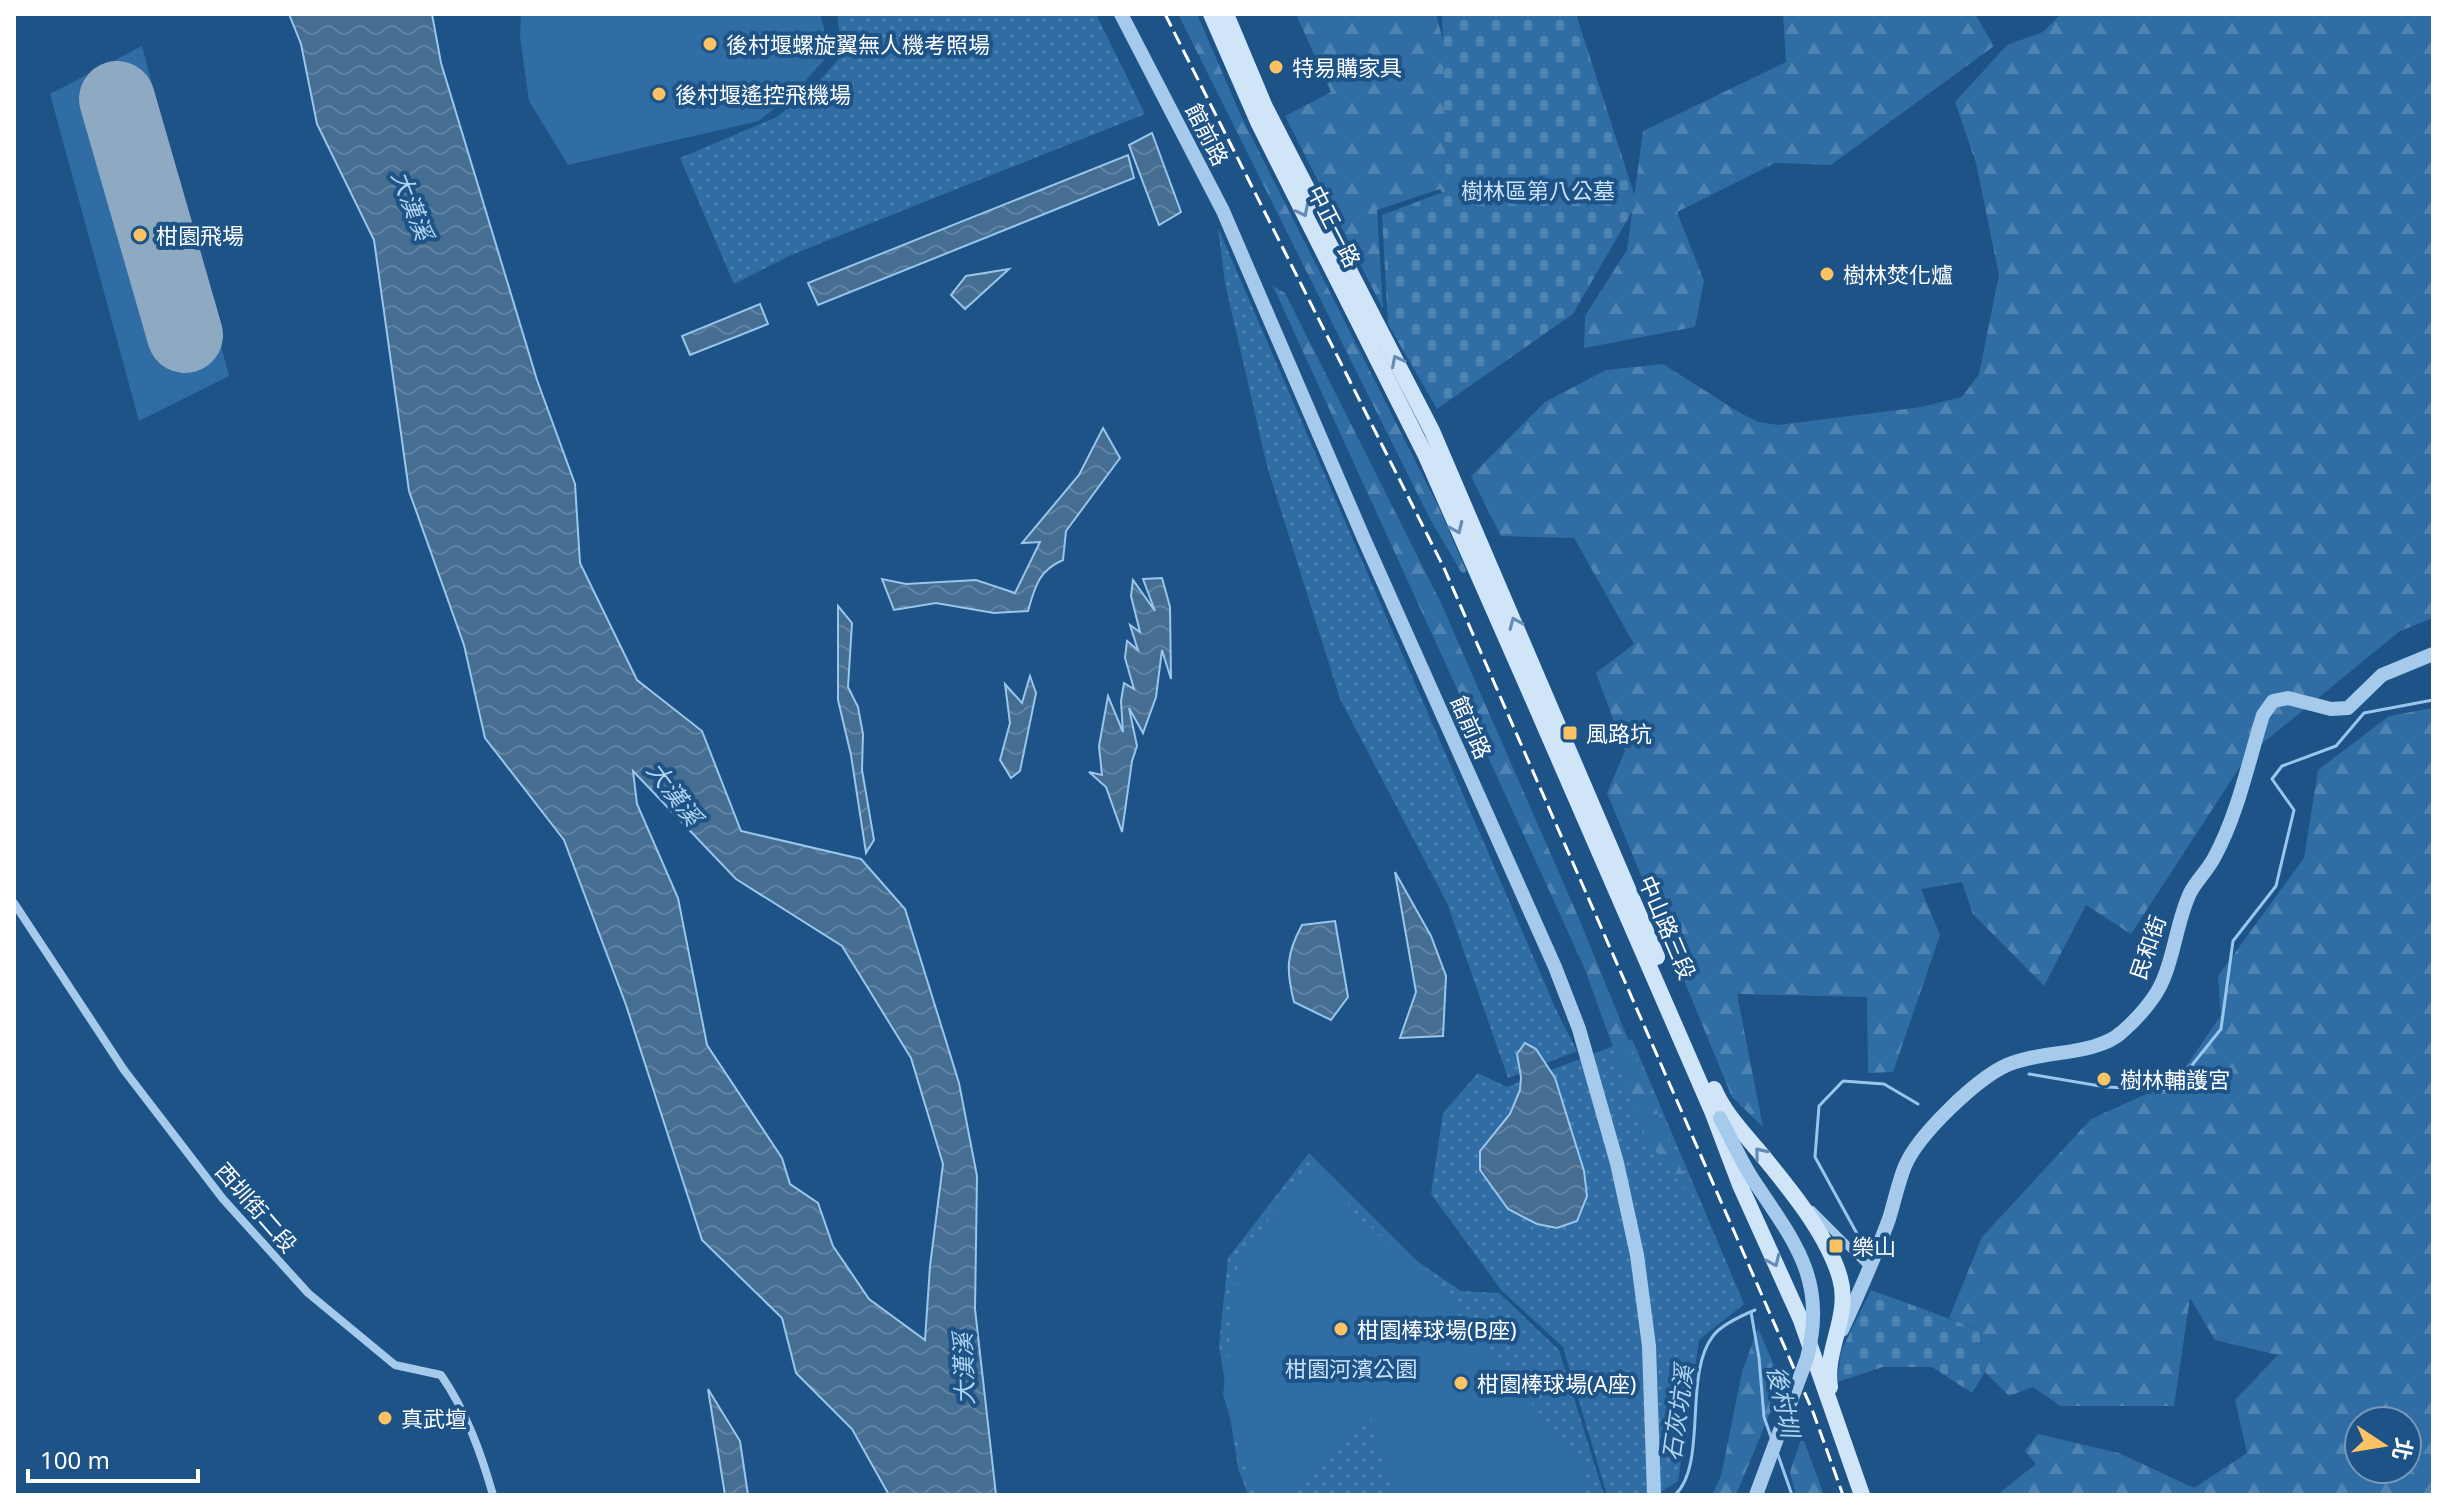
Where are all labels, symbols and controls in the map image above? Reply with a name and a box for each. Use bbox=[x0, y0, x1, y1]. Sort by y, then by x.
place label: 後村堰螺旋翼無人機考照場 bbox=[726, 29, 990, 59]
marker: 後村堰螺旋翼無人機考照場 bbox=[701, 35, 719, 53]
place label: 特易購家具 bbox=[1292, 52, 1402, 82]
marker: 特易購家具 bbox=[1267, 58, 1285, 76]
place label: 後村堰遙控飛機場 bbox=[675, 79, 851, 109]
marker: 後村堰遙控飛機場 bbox=[650, 85, 668, 103]
street label: 館前路 bbox=[1180, 98, 1236, 170]
water label: 大漢溪 bbox=[385, 165, 442, 247]
park label: 樹林區第八公墓 bbox=[1461, 175, 1615, 205]
street label: 中正一路 bbox=[1302, 180, 1368, 272]
one-way arrow bbox=[1293, 203, 1309, 218]
place label: 柑園飛場 bbox=[156, 220, 244, 250]
marker: 柑園飛場 bbox=[131, 226, 149, 244]
place label: 樹林焚化爐 bbox=[1843, 259, 1953, 289]
marker: 樹林焚化爐 bbox=[1818, 265, 1836, 283]
one-way arrow bbox=[1391, 355, 1406, 370]
one-way arrow bbox=[1448, 519, 1464, 534]
one-way arrow bbox=[1508, 617, 1525, 631]
street label: 館前路 bbox=[1445, 691, 1499, 763]
place label: 風路坑 bbox=[1586, 718, 1652, 748]
marker: 風路坑 bbox=[1561, 724, 1579, 742]
water label: 大漢溪 bbox=[640, 754, 712, 834]
street label: 中山路三段 bbox=[1633, 871, 1703, 983]
street label: 民和街 bbox=[2122, 911, 2172, 983]
place label: 樹林輔護宮 bbox=[2120, 1064, 2230, 1094]
marker: 樹林輔護宮 bbox=[2095, 1070, 2113, 1088]
one-way arrow bbox=[1755, 1148, 1770, 1162]
street label: 西圳街二段 bbox=[210, 1156, 304, 1258]
place label: 樂山 bbox=[1852, 1231, 1896, 1261]
marker: 樂山 bbox=[1827, 1237, 1845, 1255]
one-way arrow bbox=[1764, 1252, 1780, 1267]
place label: 柑園棒球場(B座) bbox=[1357, 1314, 1517, 1344]
marker: 柑園棒球場(B座) bbox=[1332, 1320, 1350, 1338]
water label: 大漢溪 bbox=[945, 1329, 981, 1406]
park label: 柑園河濱公園 bbox=[1285, 1353, 1417, 1383]
water label: 石灰坑溪 bbox=[1654, 1360, 1700, 1463]
water label: 後村圳 bbox=[1760, 1362, 1808, 1443]
place label: 柑園棒球場(A座) bbox=[1477, 1368, 1636, 1398]
marker: 柑園棒球場(A座) bbox=[1452, 1374, 1470, 1392]
place label: 真武壇 bbox=[401, 1403, 467, 1433]
north arrow bbox=[2343, 1405, 2423, 1485]
marker: 真武壇 bbox=[376, 1409, 394, 1427]
scale bar bbox=[28, 1433, 198, 1483]
text: 北 bbox=[2387, 1435, 2421, 1463]
text: 100 m bbox=[40, 1443, 110, 1476]

